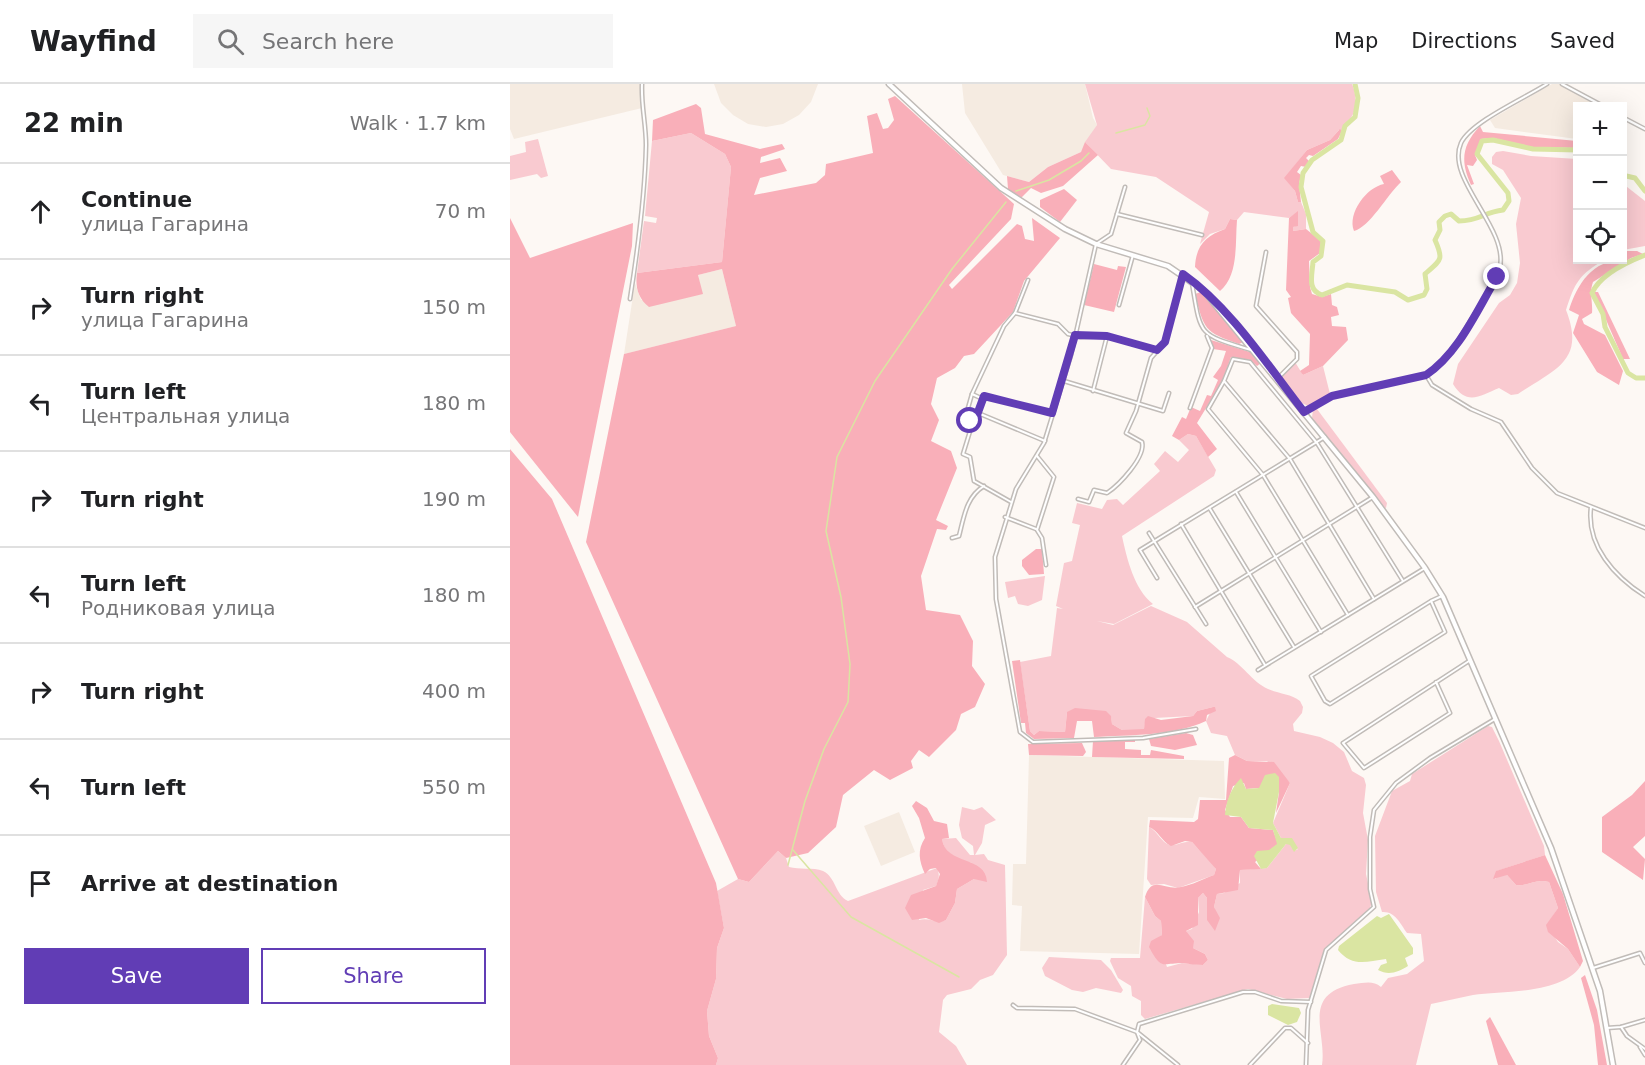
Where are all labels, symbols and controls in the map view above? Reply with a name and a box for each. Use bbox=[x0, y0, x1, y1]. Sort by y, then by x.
search box bbox=[193, 14, 613, 68]
text: Wayfind bbox=[30, 25, 157, 58]
icon: search bbox=[214, 25, 247, 58]
text: Search here bbox=[262, 29, 394, 54]
text: Map bbox=[1334, 29, 1378, 53]
text: Directions bbox=[1411, 29, 1517, 53]
text: Saved bbox=[1550, 29, 1615, 53]
map controls bbox=[1573, 102, 1627, 264]
button: + bbox=[1573, 102, 1627, 156]
text: 22 min bbox=[24, 108, 124, 138]
text: Walk · 1.7 km bbox=[350, 111, 486, 135]
button: − bbox=[1573, 156, 1627, 210]
text: Continue bbox=[81, 187, 192, 212]
icon: ahead bbox=[24, 195, 57, 228]
text: 70 m bbox=[435, 199, 486, 223]
button: locate bbox=[1573, 210, 1627, 264]
text: улица Гагарина bbox=[81, 212, 249, 236]
route end bbox=[1483, 263, 1509, 289]
text: Turn right bbox=[81, 283, 204, 308]
icon: right bbox=[24, 291, 57, 324]
text: 150 m bbox=[422, 295, 486, 319]
text: улица Гагарина bbox=[81, 308, 249, 332]
text: Turn left bbox=[81, 379, 186, 404]
icon: left bbox=[24, 387, 57, 420]
text: 180 m bbox=[422, 391, 486, 415]
text: Центральная улица bbox=[81, 404, 290, 428]
route start bbox=[956, 407, 982, 433]
icon: right bbox=[24, 483, 57, 516]
text: Turn right bbox=[81, 487, 204, 512]
text: 190 m bbox=[422, 487, 486, 511]
text: Turn left bbox=[81, 571, 186, 596]
icon: left bbox=[24, 579, 57, 612]
text: 180 m bbox=[422, 583, 486, 607]
text: Родниковая улица bbox=[81, 596, 275, 620]
icon: right bbox=[24, 675, 57, 708]
text: Turn right bbox=[81, 679, 204, 704]
text: 400 m bbox=[422, 679, 486, 703]
icon: left bbox=[24, 771, 57, 804]
text: Turn left bbox=[81, 775, 186, 800]
text: 550 m bbox=[422, 775, 486, 799]
icon: arrive bbox=[24, 867, 57, 900]
text: Arrive at destination bbox=[81, 871, 338, 896]
button: Save bbox=[24, 948, 249, 1004]
button: Share bbox=[261, 948, 486, 1004]

